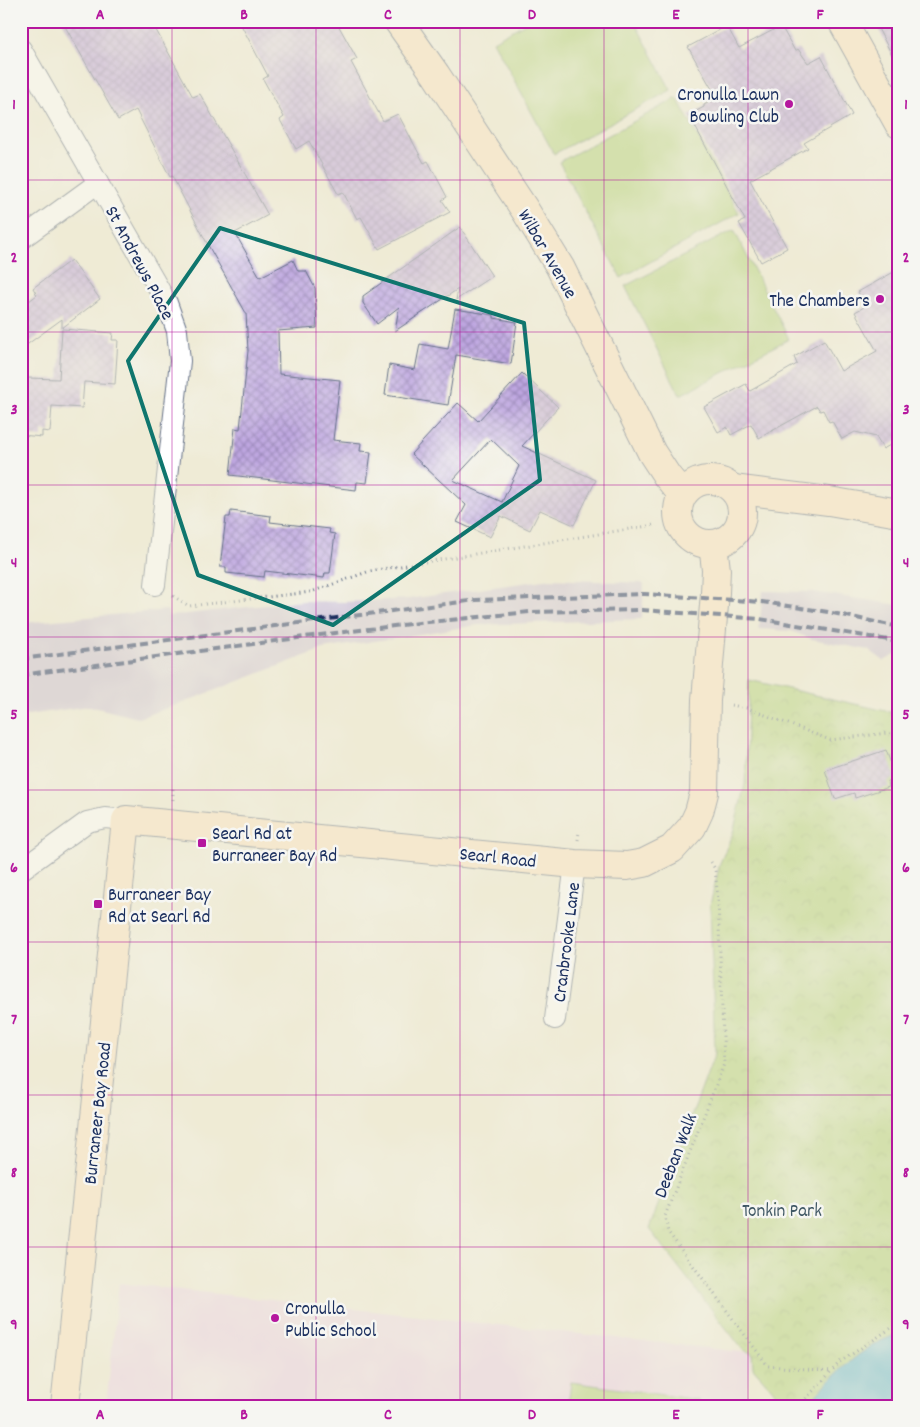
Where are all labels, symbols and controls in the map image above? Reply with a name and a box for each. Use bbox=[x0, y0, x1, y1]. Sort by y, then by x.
text: A bbox=[96, 4, 105, 27]
text: B bbox=[240, 4, 248, 27]
text: C bbox=[384, 4, 392, 27]
text: D bbox=[528, 4, 537, 27]
text: E bbox=[672, 4, 680, 27]
text: F bbox=[816, 4, 824, 27]
place label: Cronulla Lawn Bowling Club bbox=[677, 83, 779, 132]
text: 1 bbox=[12, 94, 16, 117]
text: 1 bbox=[904, 94, 908, 117]
marker: Cronulla Lawn Bowling Club bbox=[783, 98, 795, 110]
street label: St Andrews Place bbox=[96, 202, 179, 326]
street label: Wilbar Avenue bbox=[509, 205, 583, 305]
text: 2 bbox=[11, 247, 18, 270]
text: 2 bbox=[903, 247, 910, 270]
place label: The Chambers bbox=[769, 289, 870, 316]
marker: The Chambers bbox=[874, 293, 886, 305]
text: 3 bbox=[10, 399, 18, 422]
text: 3 bbox=[902, 399, 910, 422]
text: 4 bbox=[11, 552, 17, 575]
text: 4 bbox=[903, 552, 909, 575]
text: 5 bbox=[10, 704, 18, 727]
text: 5 bbox=[902, 704, 910, 727]
place label: Searl Rd at Burraneer Bay Rd bbox=[212, 822, 337, 871]
marker: Searl Rd at Burraneer Bay Rd bbox=[196, 837, 208, 849]
street label: Searl Road bbox=[458, 842, 537, 877]
text: 6 bbox=[10, 857, 18, 880]
text: 6 bbox=[902, 857, 910, 880]
street label: Cranbrooke Lane bbox=[548, 881, 589, 1004]
place label: Burraneer Bay Rd at Searl Rd bbox=[108, 883, 211, 932]
marker: Burraneer Bay Rd at Searl Rd bbox=[92, 898, 104, 910]
text: 7 bbox=[11, 1009, 17, 1032]
text: 7 bbox=[903, 1009, 909, 1032]
street label: Burraneer Bay Road bbox=[79, 1041, 120, 1186]
street label: Deeban Walk bbox=[649, 1110, 706, 1203]
text: 8 bbox=[11, 1162, 18, 1185]
text: 8 bbox=[903, 1162, 910, 1185]
park label: Tonkin Park bbox=[742, 1199, 822, 1226]
place label: Cronulla Public School bbox=[285, 1297, 377, 1346]
marker: Cronulla Public School bbox=[269, 1312, 281, 1324]
text: 9 bbox=[10, 1314, 18, 1337]
text: 9 bbox=[902, 1314, 910, 1337]
text: A bbox=[96, 1404, 105, 1427]
text: B bbox=[240, 1404, 248, 1427]
text: C bbox=[384, 1404, 392, 1427]
text: D bbox=[528, 1404, 537, 1427]
text: E bbox=[672, 1404, 680, 1427]
text: F bbox=[816, 1404, 824, 1427]

